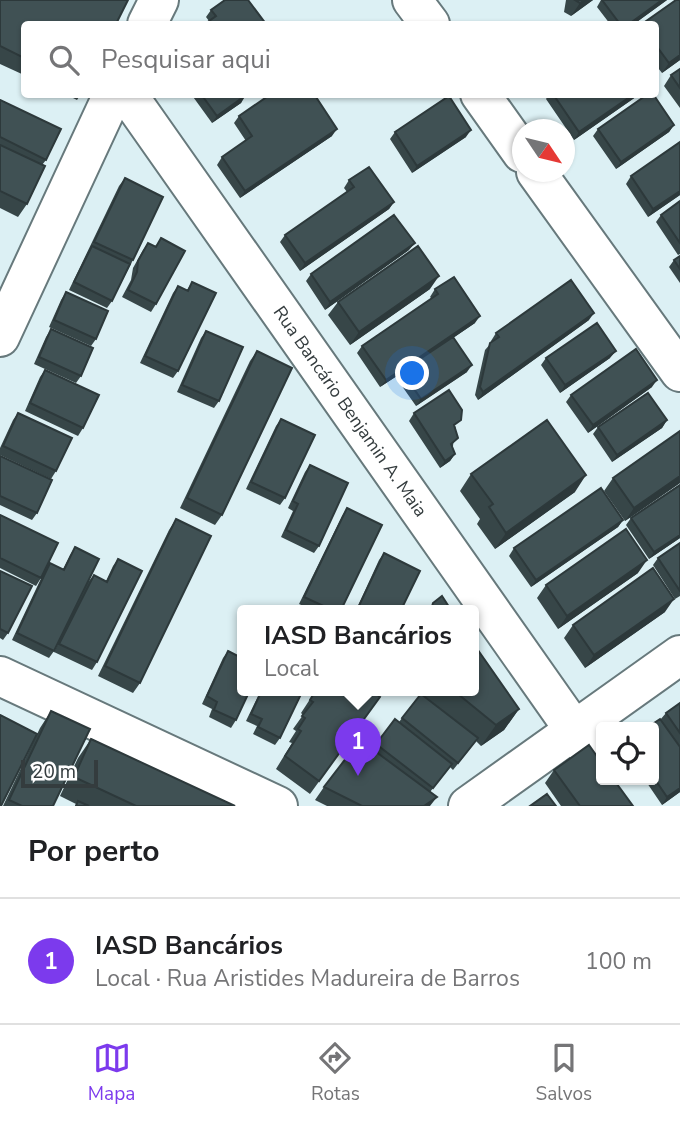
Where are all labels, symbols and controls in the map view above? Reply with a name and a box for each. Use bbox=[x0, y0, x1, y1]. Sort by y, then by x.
search box bbox=[21, 21, 659, 98]
icon: search bbox=[45, 41, 83, 79]
text: Pesquisar aqui bbox=[101, 42, 271, 77]
north arrow bbox=[512, 119, 575, 182]
street label: Rua Bancário Benjamin A. Maia bbox=[268, 301, 433, 522]
your location bbox=[395, 356, 429, 390]
popup bbox=[237, 605, 479, 696]
text: IASD Bancários bbox=[264, 618, 452, 653]
text: Local bbox=[264, 653, 319, 684]
pin: 1 bbox=[335, 718, 381, 776]
map controls bbox=[596, 722, 659, 785]
button: locate bbox=[596, 722, 659, 785]
scale bar bbox=[21, 757, 98, 789]
text: 20 m bbox=[32, 759, 76, 785]
text: Por perto bbox=[28, 831, 159, 872]
text: IASD Bancários bbox=[95, 928, 283, 963]
text: 1 bbox=[44, 946, 58, 977]
text: 100 m bbox=[585, 946, 652, 977]
text: Local · Rua Aristides Madureira de Barros bbox=[95, 963, 520, 994]
tab: Mapa bbox=[88, 1039, 135, 1107]
tab: Rotas bbox=[311, 1039, 360, 1107]
tab: Salvos bbox=[536, 1039, 592, 1107]

